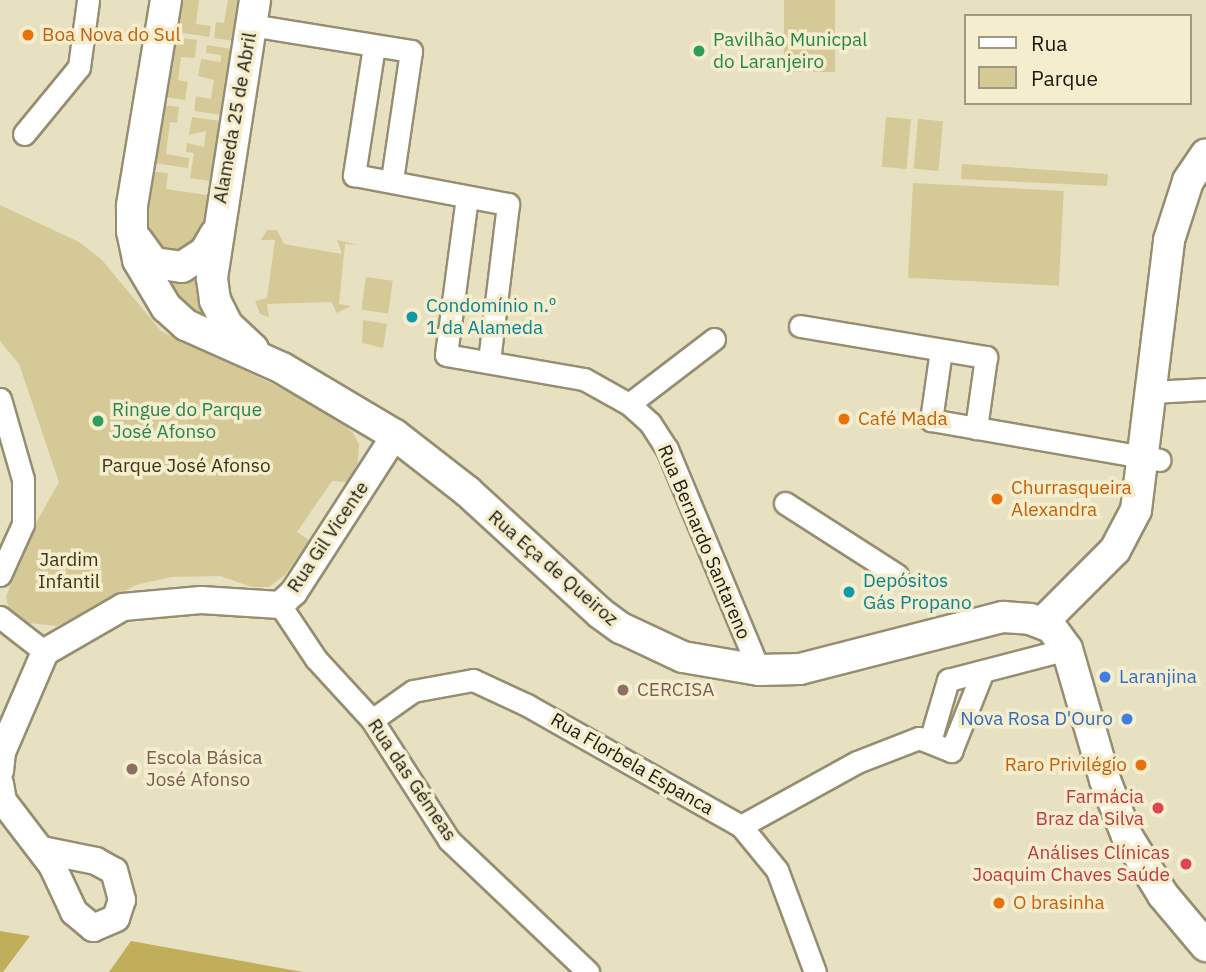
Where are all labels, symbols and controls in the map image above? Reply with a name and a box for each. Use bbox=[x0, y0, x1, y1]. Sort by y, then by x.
legend bbox=[964, 14, 1192, 105]
place label: Boa Nova do Sul bbox=[42, 24, 181, 46]
marker: Boa Nova do Sul bbox=[20, 27, 36, 43]
place label: Pavilhão Municpal do Laranjeiro bbox=[713, 29, 867, 73]
text: Rua bbox=[1031, 29, 1068, 57]
street label: Alameda 25 de Abril bbox=[209, 31, 261, 205]
marker: Pavilhão Municpal do Laranjeiro bbox=[691, 43, 707, 59]
text: Parque bbox=[1031, 64, 1098, 92]
place label: Condomínio n.º 1 da Alameda bbox=[426, 295, 556, 339]
marker: Condomínio n.º 1 da Alameda bbox=[404, 309, 420, 325]
place label: Ringue do Parque José Afonso bbox=[112, 399, 262, 443]
place label: Café Mada bbox=[858, 408, 948, 430]
marker: Café Mada bbox=[836, 411, 852, 427]
marker: Ringue do Parque José Afonso bbox=[90, 413, 106, 429]
street label: Rua Bernardo Santareno bbox=[653, 441, 755, 643]
park label: Parque José Afonso bbox=[101, 455, 271, 477]
street label: Rua Gil Vicente bbox=[282, 477, 374, 597]
place label: Churrasqueira Alexandra bbox=[1011, 477, 1132, 521]
marker: Churrasqueira Alexandra bbox=[989, 491, 1005, 507]
street label: Rua Eça de Queiroz bbox=[484, 506, 622, 630]
park label: Jardim Infantil bbox=[38, 549, 100, 593]
place label: Depósitos Gás Propano bbox=[863, 570, 972, 614]
marker: Depósitos Gás Propano bbox=[841, 584, 857, 600]
place label: Laranjina bbox=[1119, 666, 1197, 688]
marker: Laranjina bbox=[1097, 669, 1113, 685]
place label: CERCISA bbox=[637, 679, 714, 701]
marker: CERCISA bbox=[615, 682, 631, 698]
street label: Rua Florbela Espanca bbox=[547, 708, 717, 820]
place label: Nova Rosa D'Ouro bbox=[960, 708, 1113, 730]
marker: Nova Rosa D'Ouro bbox=[1119, 711, 1135, 727]
street label: Rua das Gémeas bbox=[363, 715, 461, 845]
place label: Escola Básica José Afonso bbox=[146, 747, 262, 791]
place label: Raro Privilégio bbox=[1005, 754, 1127, 776]
marker: Raro Privilégio bbox=[1133, 757, 1149, 773]
marker: Escola Básica José Afonso bbox=[124, 761, 140, 777]
place label: Farmácia Braz da Silva bbox=[1036, 786, 1144, 830]
marker: Farmácia Braz da Silva bbox=[1150, 800, 1166, 816]
place label: Análises Clínicas Joaquim Chaves Saúde bbox=[973, 842, 1170, 886]
marker: Análises Clínicas Joaquim Chaves Saúde bbox=[1176, 854, 1196, 874]
place label: O brasinha bbox=[1013, 892, 1105, 914]
marker: O brasinha bbox=[991, 895, 1007, 911]

